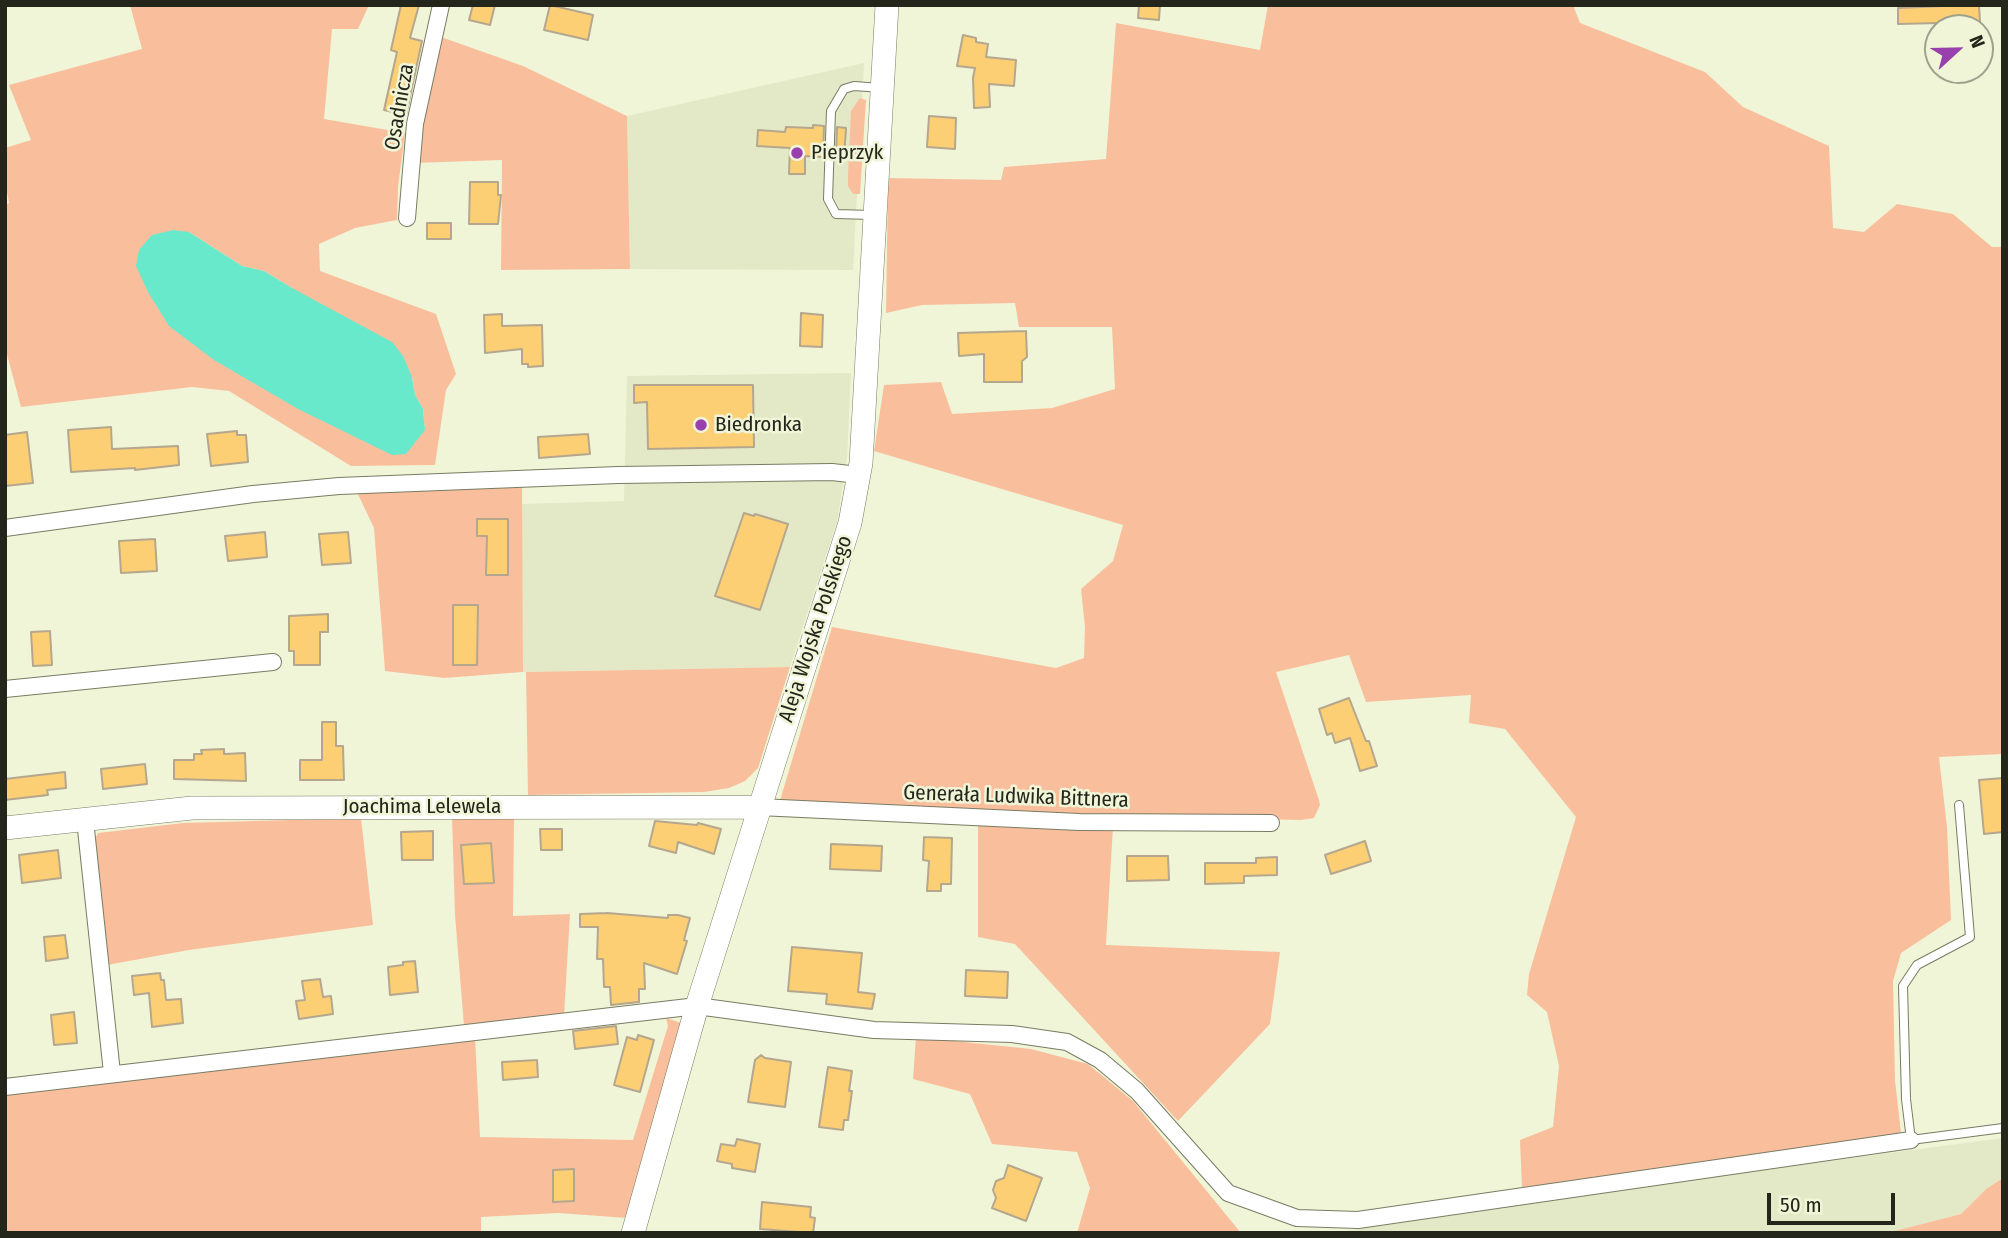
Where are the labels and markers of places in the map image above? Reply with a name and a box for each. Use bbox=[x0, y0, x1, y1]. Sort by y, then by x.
place label: Pieprzyk bbox=[811, 140, 883, 166]
marker: Pieprzyk bbox=[789, 145, 805, 161]
place label: Biedronka bbox=[715, 412, 802, 438]
marker: Biedronka bbox=[693, 417, 709, 433]

